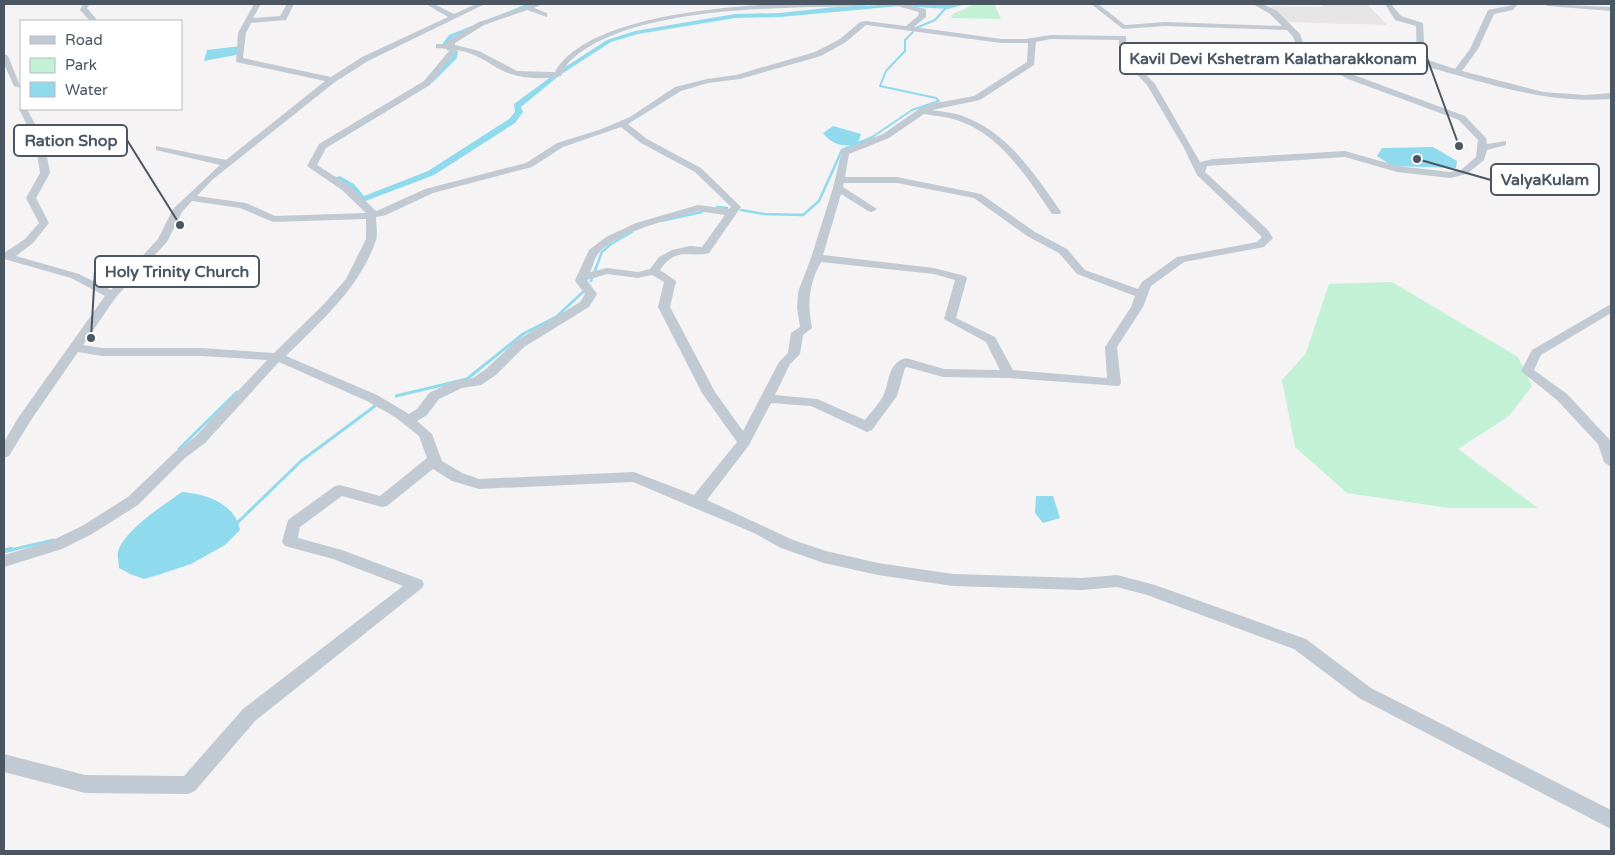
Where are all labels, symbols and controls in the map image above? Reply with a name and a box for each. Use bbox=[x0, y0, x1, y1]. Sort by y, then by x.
legend bbox=[20, 20, 182, 110]
text: Road bbox=[65, 31, 103, 49]
callout: Kavil Devi Kshetram Kalatharakkonam bbox=[1120, 43, 1427, 74]
text: Kavil Devi Kshetram Kalatharakkonam bbox=[1129, 49, 1417, 69]
text: Park bbox=[65, 56, 97, 74]
text: Water bbox=[65, 81, 108, 99]
callout: Ration Shop bbox=[14, 125, 127, 156]
text: Ration Shop bbox=[24, 131, 118, 151]
callout: ValyaKulam bbox=[1491, 164, 1599, 195]
text: ValyaKulam bbox=[1501, 170, 1589, 190]
callout: Holy Trinity Church bbox=[95, 256, 259, 287]
text: Holy Trinity Church bbox=[105, 262, 249, 282]

